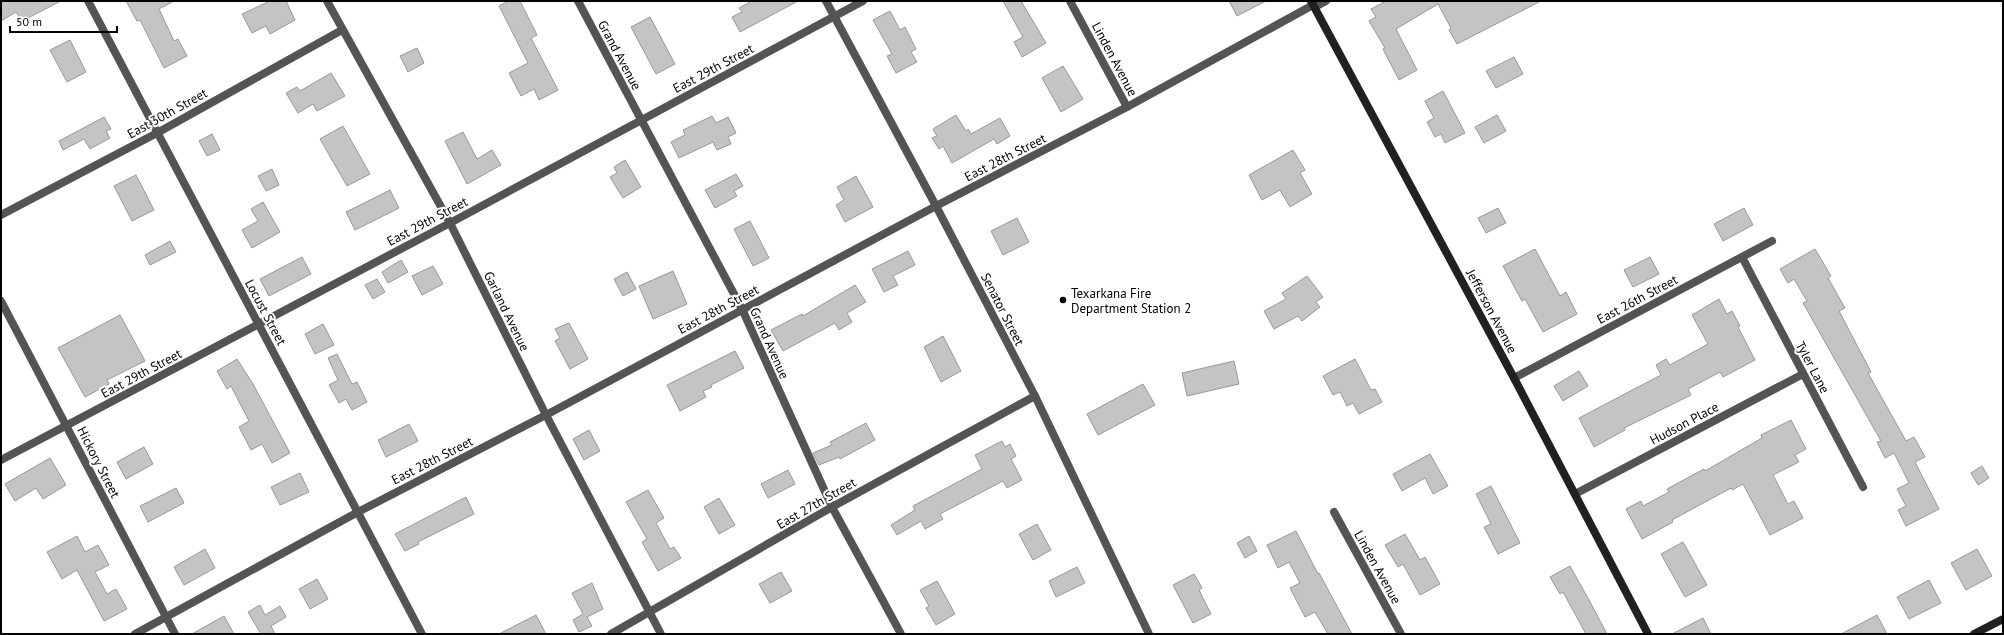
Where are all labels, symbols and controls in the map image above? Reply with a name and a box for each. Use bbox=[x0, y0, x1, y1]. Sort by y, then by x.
scale bar bbox=[10, 8, 117, 34]
text: 50 m bbox=[16, 14, 42, 29]
street label: Grand Avenue bbox=[594, 17, 645, 93]
street label: Linden Avenue bbox=[1088, 19, 1141, 99]
street label: East 29th Street bbox=[670, 40, 757, 97]
street label: East 30th Street bbox=[124, 84, 211, 142]
street label: East 28th Street bbox=[962, 129, 1049, 185]
street label: East 29th Street bbox=[384, 193, 471, 250]
street label: Jefferson Avenue bbox=[1462, 265, 1521, 356]
street label: Garland Avenue bbox=[480, 268, 533, 354]
street label: Senator Street bbox=[977, 270, 1028, 349]
street label: East 26th Street bbox=[1594, 271, 1681, 328]
street label: Locust Street bbox=[241, 276, 290, 349]
street label: East 28th Street bbox=[675, 281, 762, 338]
place label: Texarkana Fire Department Station 2 bbox=[1071, 285, 1191, 317]
marker: Texarkana Fire Department Station 2 bbox=[1058, 295, 1068, 305]
street label: Grand Avenue bbox=[746, 305, 793, 382]
street label: Tyler Lane bbox=[1792, 338, 1833, 396]
street label: East 29th Street bbox=[98, 345, 185, 402]
street label: Hudson Place bbox=[1647, 398, 1722, 449]
street label: Hickory Street bbox=[73, 424, 124, 501]
street label: East 28th Street bbox=[389, 432, 476, 488]
street label: East 27th Street bbox=[774, 474, 859, 533]
street label: Linden Avenue bbox=[1350, 527, 1405, 607]

